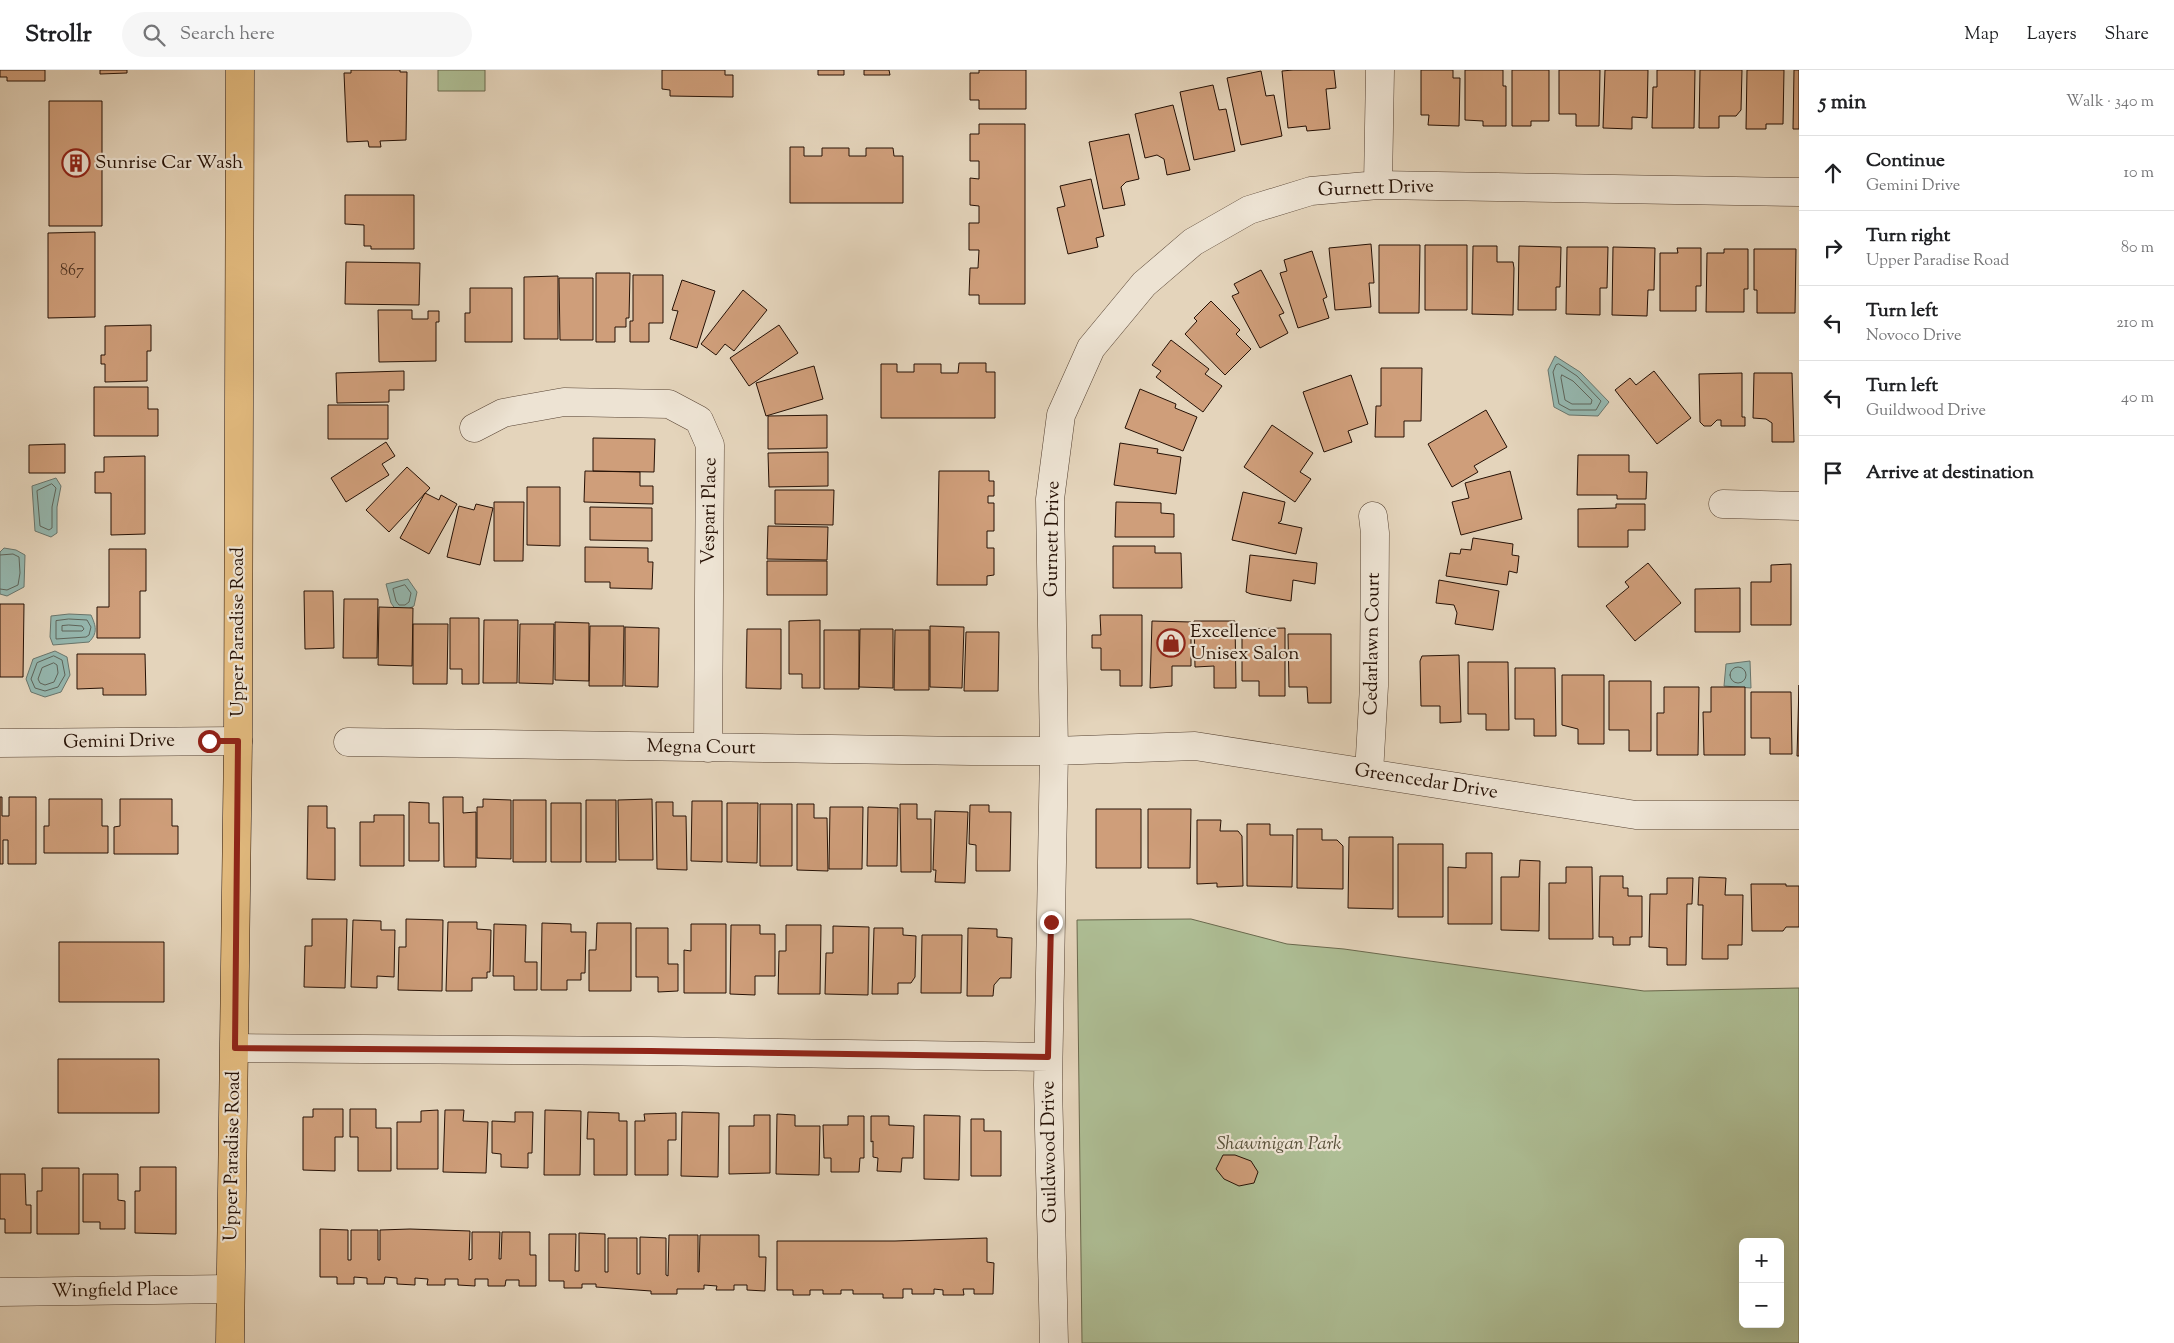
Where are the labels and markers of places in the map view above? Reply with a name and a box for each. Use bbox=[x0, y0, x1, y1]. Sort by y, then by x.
building icon: Sunrise Car Wash bbox=[61, 148, 91, 178]
place label: Sunrise Car Wash bbox=[95, 150, 243, 177]
place label: Excellence Unisex Salon bbox=[1190, 619, 1300, 668]
shop icon: Excellence Unisex Salon bbox=[1156, 628, 1186, 658]

